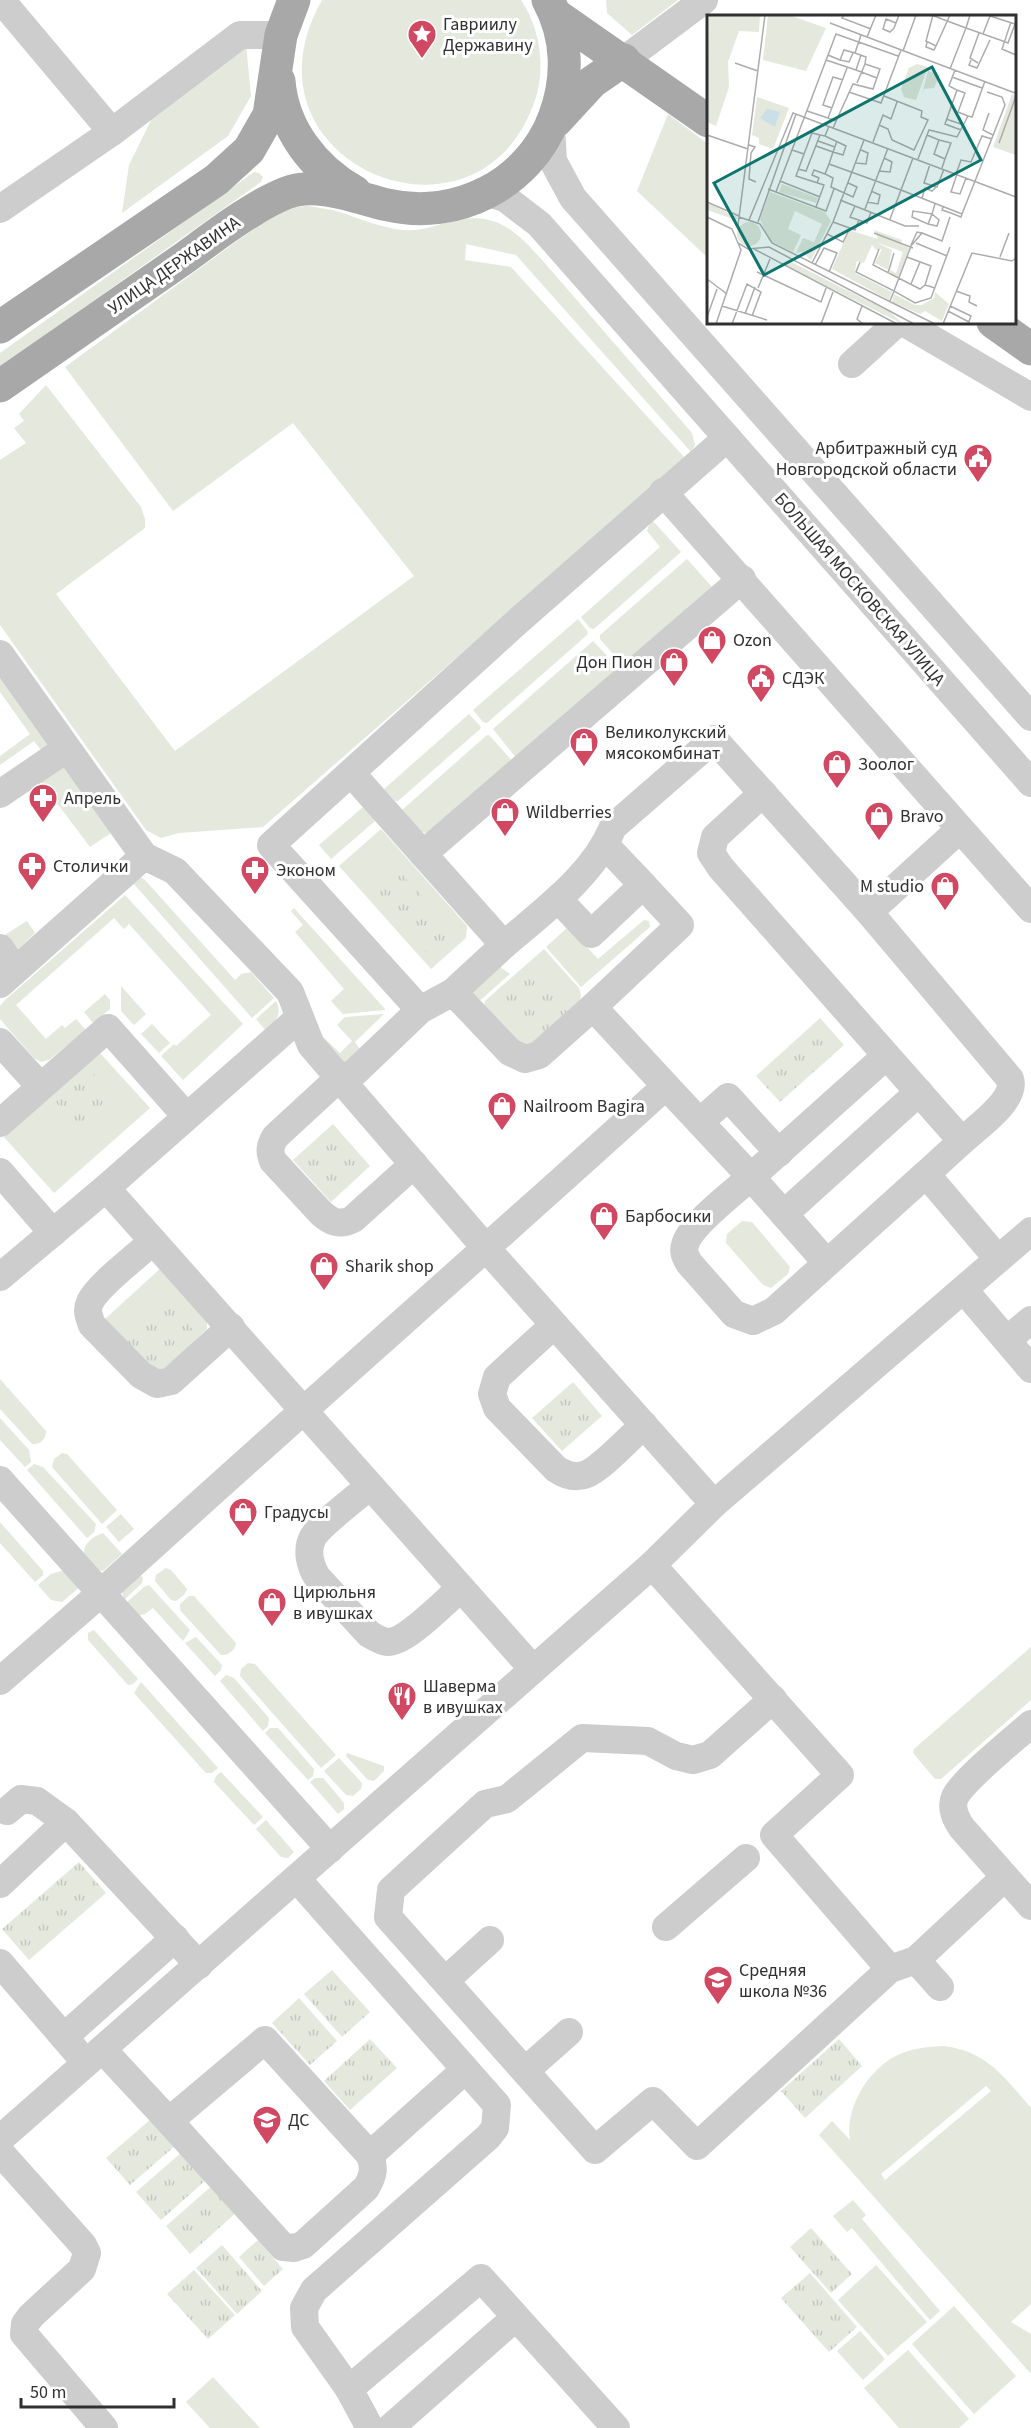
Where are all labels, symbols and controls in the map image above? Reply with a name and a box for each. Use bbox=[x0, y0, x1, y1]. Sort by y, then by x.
place label: Гавриилу Державину bbox=[443, 12, 533, 58]
inset map bbox=[707, 15, 1016, 324]
place icon: Гавриилу Державину bbox=[406, 18, 438, 60]
street label: УЛИЦА ДЕРЖАВИНА bbox=[103, 210, 245, 320]
place label: Арбитражный суд Новгородской области bbox=[776, 436, 957, 482]
public building icon: Арбитражный суд Новгородской области bbox=[962, 442, 994, 484]
street label: БОЛЬШАЯ МОСКОВСКАЯ УЛИЦА bbox=[769, 487, 951, 692]
shop icon: Ozon bbox=[696, 624, 728, 666]
place label: Ozon bbox=[733, 628, 772, 653]
shop icon: Дон Пион bbox=[658, 646, 690, 688]
place label: Дон Пион bbox=[576, 650, 653, 675]
public building icon: СДЭК bbox=[745, 662, 777, 704]
place label: СДЭК bbox=[782, 666, 825, 691]
place label: Великолукский мясокомбинат bbox=[605, 720, 727, 766]
shop icon: Великолукский мясокомбинат bbox=[568, 726, 600, 768]
shop icon: Зоолог bbox=[821, 748, 853, 790]
place label: Зоолог bbox=[858, 752, 914, 777]
pharmacy icon: Апрель bbox=[27, 782, 59, 824]
place label: Апрель bbox=[64, 786, 121, 811]
shop icon: Wildberries bbox=[489, 796, 521, 838]
place label: Wildberries bbox=[526, 800, 611, 825]
shop icon: Bravo bbox=[863, 800, 895, 842]
place label: Bravo bbox=[900, 804, 944, 829]
pharmacy icon: Столички bbox=[16, 850, 48, 892]
place label: Столички bbox=[53, 854, 129, 879]
pharmacy icon: Эконом bbox=[239, 854, 271, 896]
place label: Эконом bbox=[276, 858, 336, 883]
shop icon: M studio bbox=[929, 870, 961, 912]
place label: M studio bbox=[860, 874, 924, 899]
shop icon: Nailroom Bagira bbox=[486, 1090, 518, 1132]
place label: Nailroom Bagira bbox=[523, 1094, 645, 1119]
shop icon: Барбосики bbox=[588, 1200, 620, 1242]
place label: Барбосики bbox=[625, 1204, 712, 1229]
shop icon: Sharik shop bbox=[308, 1250, 340, 1292]
place label: Sharik shop bbox=[345, 1254, 434, 1279]
shop icon: Градусы bbox=[227, 1496, 259, 1538]
place label: Градусы bbox=[264, 1500, 329, 1525]
place label: Цирюльня в ивушках bbox=[293, 1580, 376, 1626]
shop icon: Цирюльня в ивушках bbox=[256, 1586, 288, 1628]
place label: Шаверма в ивушках bbox=[423, 1674, 503, 1720]
restaurant icon: Шаверма в ивушках bbox=[386, 1680, 418, 1722]
place label: Средняя школа №36 bbox=[739, 1958, 827, 2004]
school or university icon: Средняя школа №36 bbox=[702, 1964, 734, 2006]
school or university icon: ДС bbox=[251, 2104, 283, 2146]
place label: ДС bbox=[288, 2108, 310, 2133]
scale bar bbox=[21, 2371, 174, 2409]
text: 50 m bbox=[30, 2380, 66, 2405]

